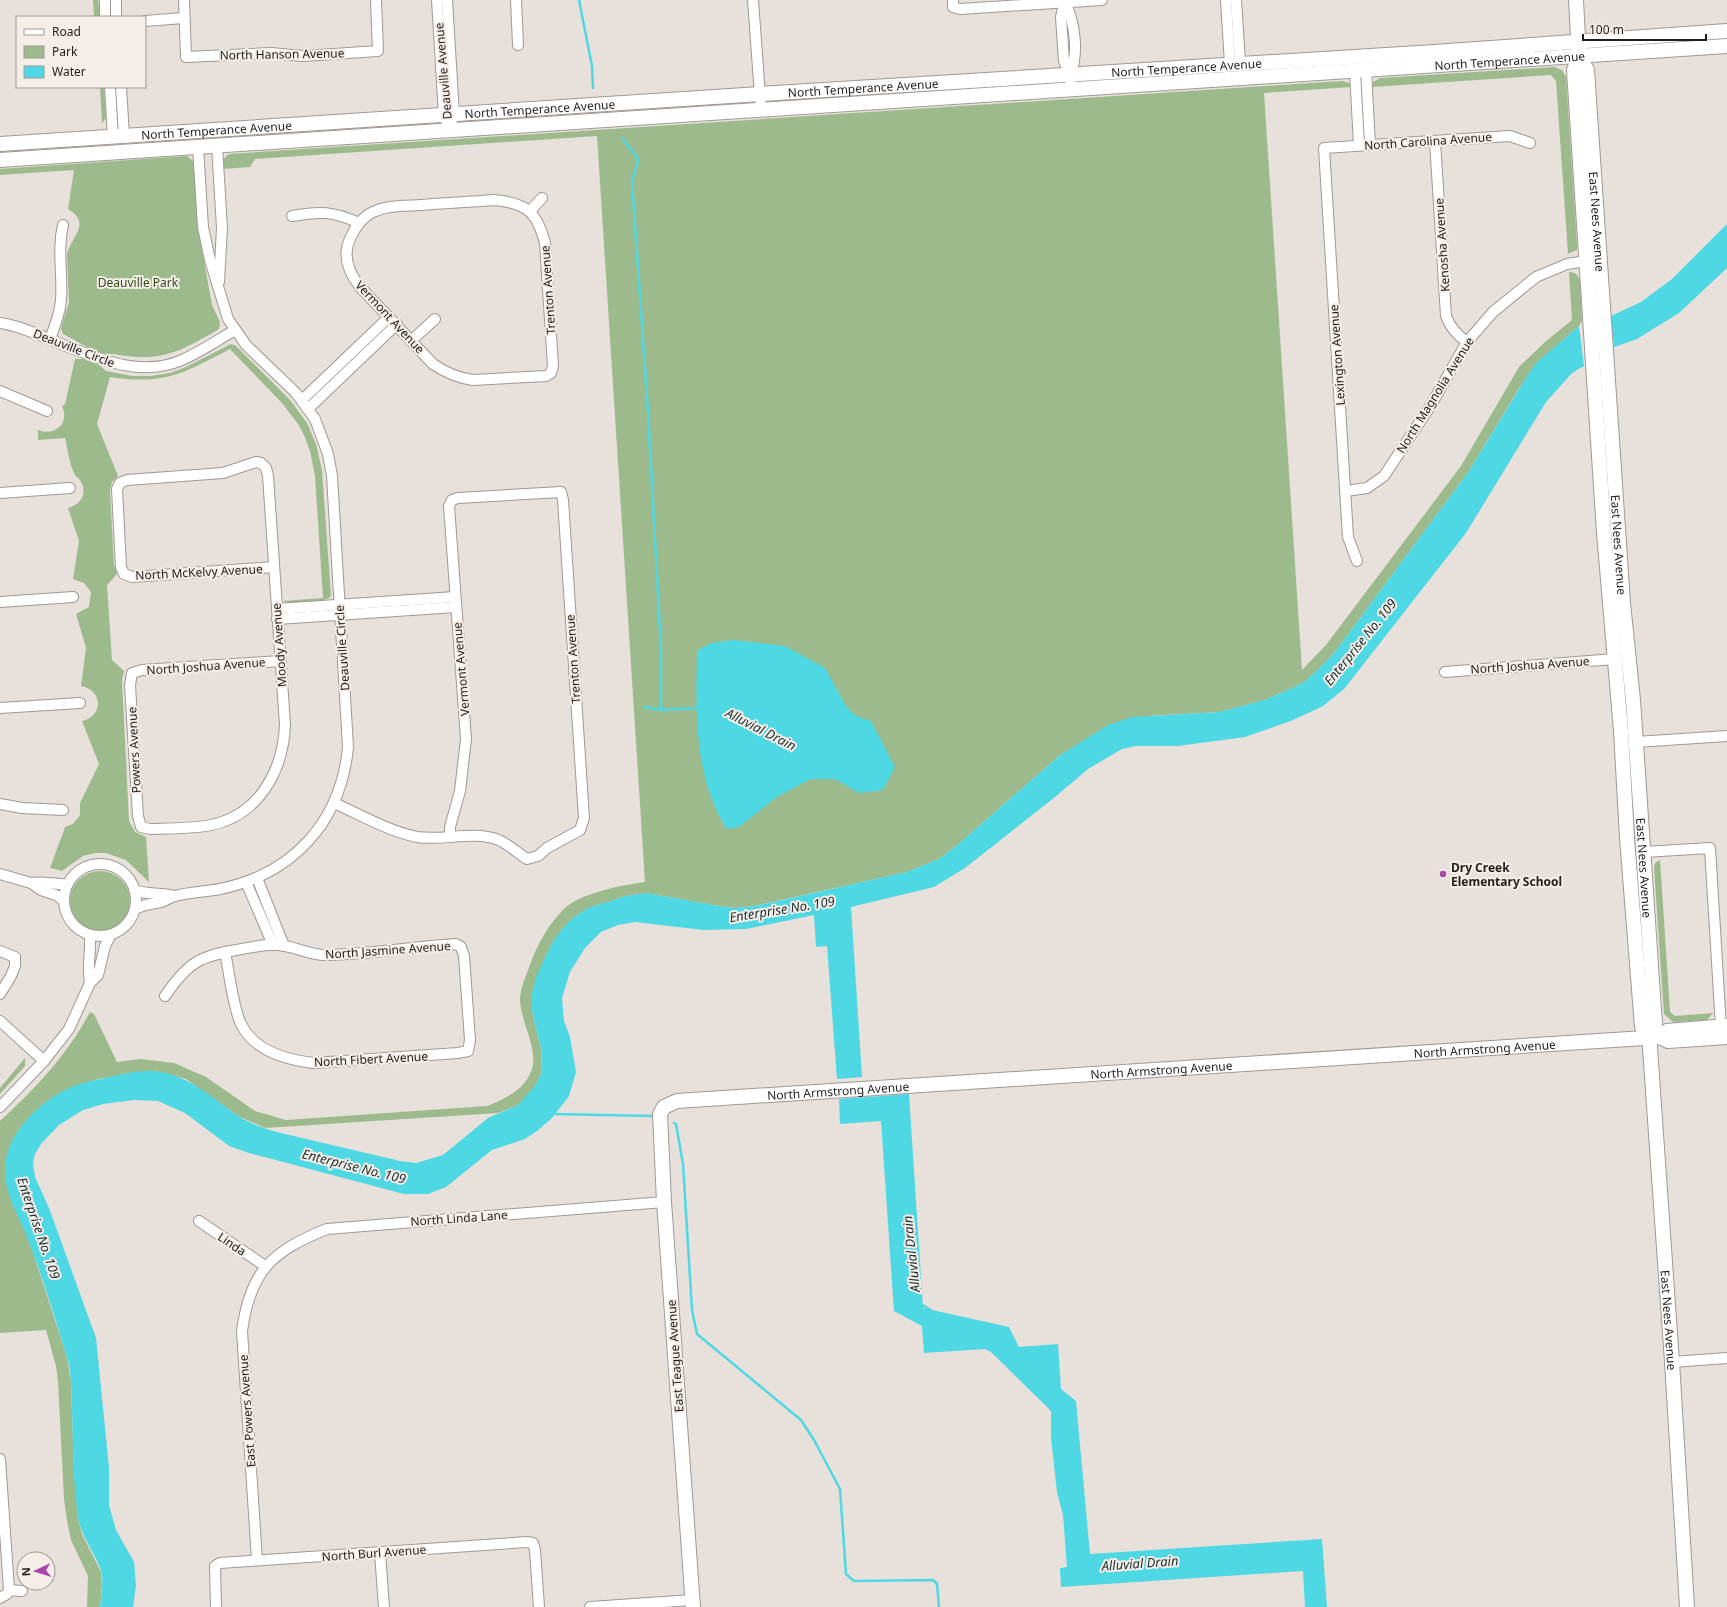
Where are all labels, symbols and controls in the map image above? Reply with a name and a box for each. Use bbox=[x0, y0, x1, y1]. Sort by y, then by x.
legend bbox=[16, 16, 146, 88]
scale bar bbox=[1583, 16, 1706, 42]
text: 100 m bbox=[1589, 21, 1624, 38]
street label: Deauville Avenue bbox=[430, 22, 456, 120]
text: Road bbox=[52, 23, 81, 40]
text: Park bbox=[52, 43, 78, 60]
street label: North Hanson Avenue bbox=[219, 44, 345, 64]
street label: North Temperance Avenue bbox=[1434, 47, 1586, 74]
street label: North Temperance Avenue bbox=[1111, 54, 1263, 81]
text: Water bbox=[52, 63, 86, 80]
street label: North Temperance Avenue bbox=[787, 74, 939, 101]
street label: North Temperance Avenue bbox=[464, 95, 616, 122]
street label: North Temperance Avenue bbox=[141, 116, 293, 143]
street label: North Carolina Avenue bbox=[1364, 128, 1493, 154]
street label: East Nees Avenue bbox=[1585, 171, 1609, 272]
street label: Kenosha Avenue bbox=[1430, 197, 1454, 292]
street label: Trenton Avenue bbox=[536, 245, 560, 335]
park label: Deauville Park bbox=[98, 274, 179, 291]
street label: Vermont Avenue bbox=[352, 277, 428, 357]
street label: Lexington Avenue bbox=[1325, 304, 1349, 406]
street label: Deauville Circle bbox=[31, 325, 117, 371]
street label: North Magnolia Avenue bbox=[1392, 333, 1478, 456]
street label: East Nees Avenue bbox=[1607, 494, 1631, 596]
street label: North McKelvy Avenue bbox=[135, 560, 263, 584]
water label: Enterprise No. 109 bbox=[1320, 595, 1400, 689]
street label: Moody Avenue bbox=[268, 602, 290, 688]
street label: Deauville Circle bbox=[331, 604, 353, 691]
street label: Trenton Avenue bbox=[561, 614, 585, 704]
street label: Vermont Avenue bbox=[448, 621, 474, 717]
street label: North Joshua Avenue bbox=[1470, 652, 1590, 678]
street label: North Joshua Avenue bbox=[146, 653, 266, 679]
water label: Alluvial Drain bbox=[722, 703, 799, 754]
street label: Powers Avenue bbox=[123, 706, 145, 794]
street label: East Nees Avenue bbox=[1633, 817, 1656, 919]
place label: Dry Creek Elementary School bbox=[1451, 859, 1562, 890]
marker: Dry Creek Elementary School bbox=[1438, 869, 1448, 879]
water label: Enterprise No. 109 bbox=[728, 892, 836, 926]
street label: North Jasmine Avenue bbox=[325, 937, 452, 963]
street label: North Armstrong Avenue bbox=[1413, 1035, 1557, 1062]
street label: North Fibert Avenue bbox=[314, 1048, 429, 1070]
street label: North Armstrong Avenue bbox=[1090, 1056, 1233, 1083]
street label: North Armstrong Avenue bbox=[767, 1077, 910, 1104]
water label: Enterprise No. 109 bbox=[300, 1144, 408, 1188]
water label: Enterprise No. 109 bbox=[13, 1175, 65, 1281]
street label: North Linda Lane bbox=[410, 1206, 508, 1230]
water label: Alluvial Drain bbox=[898, 1215, 924, 1294]
street label: Linda bbox=[214, 1228, 250, 1260]
street label: East Nees Avenue bbox=[1657, 1269, 1681, 1371]
street label: East Teague Avenue bbox=[663, 1299, 687, 1413]
street label: East Powers Avenue bbox=[235, 1354, 259, 1468]
street label: North Burl Avenue bbox=[321, 1541, 427, 1565]
north arrow bbox=[16, 1551, 56, 1591]
water label: Alluvial Drain bbox=[1100, 1551, 1179, 1575]
text: N bbox=[18, 1567, 33, 1577]

